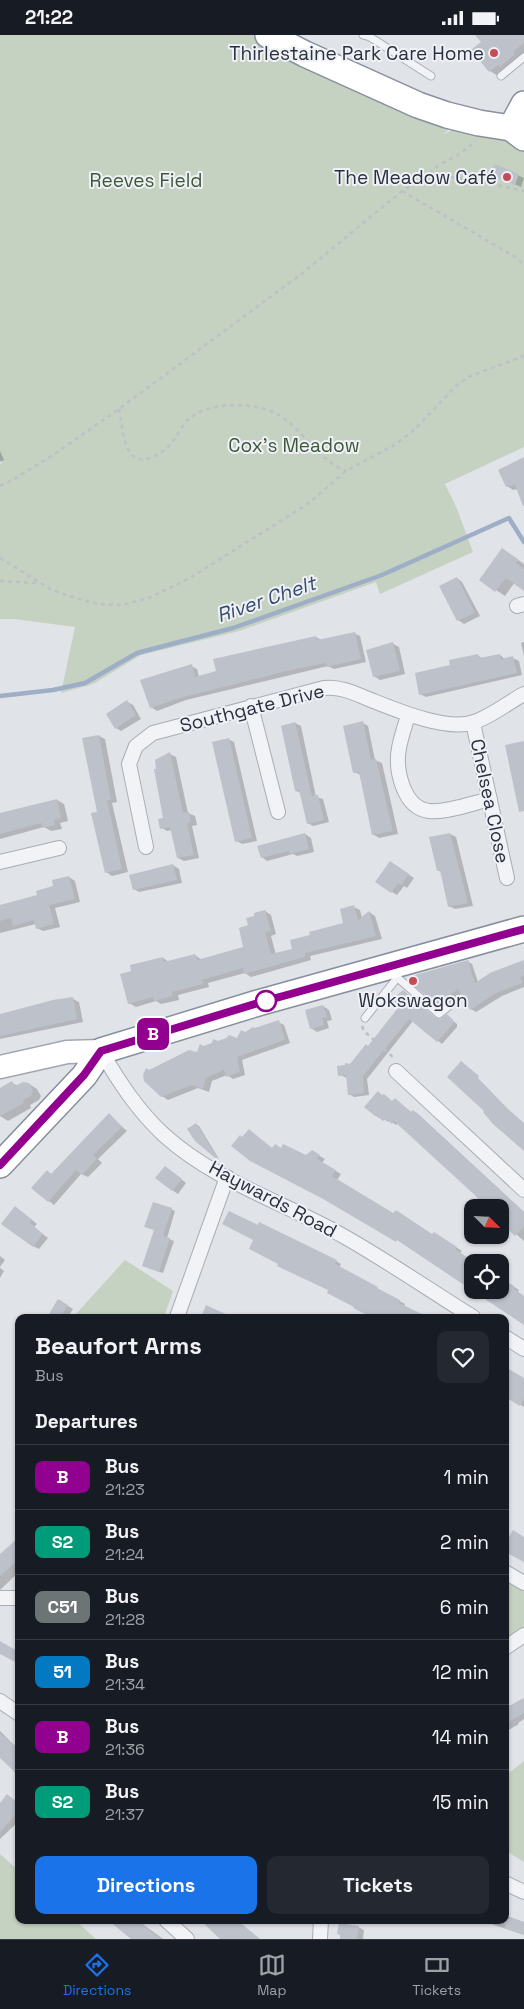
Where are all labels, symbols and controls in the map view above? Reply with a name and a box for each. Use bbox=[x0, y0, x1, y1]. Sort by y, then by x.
text: 21:22 bbox=[25, 5, 73, 30]
place label: Thirlestaine Park Care Home bbox=[229, 41, 484, 66]
marker: Thirlestaine Park Care Home bbox=[488, 47, 500, 59]
place label: The Meadow Café bbox=[334, 165, 497, 190]
park label: Reeves Field bbox=[89, 168, 203, 193]
marker: The Meadow Café bbox=[501, 171, 513, 183]
park label: Cox's Meadow bbox=[228, 433, 360, 458]
water label: River Chelt bbox=[213, 569, 321, 628]
street label: Southgate Drive bbox=[177, 678, 327, 738]
street label: Chelsea Close bbox=[465, 736, 515, 866]
marker: Wokswagon bbox=[407, 975, 419, 987]
place label: Wokswagon bbox=[358, 988, 468, 1013]
unlabelled marker bbox=[255, 990, 277, 1012]
line badge: B bbox=[137, 1018, 169, 1050]
text: B bbox=[147, 1022, 159, 1045]
street label: Haywards Road bbox=[205, 1155, 341, 1243]
north arrow bbox=[464, 1199, 509, 1244]
map controls bbox=[464, 1199, 509, 1299]
button: locate bbox=[464, 1254, 509, 1299]
text: Beaufort Arms bbox=[35, 1330, 202, 1361]
button: heart bbox=[437, 1331, 489, 1383]
text: Bus bbox=[35, 1365, 64, 1386]
text: Departures bbox=[35, 1409, 138, 1434]
text: Bus bbox=[105, 1454, 139, 1479]
text: B bbox=[57, 1465, 68, 1488]
text: 1 min bbox=[444, 1465, 489, 1490]
text: 21:23 bbox=[105, 1479, 145, 1500]
text: Bus bbox=[105, 1519, 139, 1544]
text: S2 bbox=[52, 1530, 73, 1553]
text: 2 min bbox=[440, 1530, 489, 1555]
text: 21:24 bbox=[105, 1544, 145, 1565]
text: Bus bbox=[105, 1584, 139, 1609]
text: C51 bbox=[47, 1595, 78, 1618]
text: 6 min bbox=[440, 1595, 489, 1620]
text: 21:28 bbox=[105, 1609, 145, 1630]
text: Bus bbox=[105, 1649, 139, 1674]
text: 51 bbox=[53, 1660, 72, 1683]
text: 12 min bbox=[432, 1660, 489, 1685]
text: 21:34 bbox=[105, 1674, 145, 1695]
text: Bus bbox=[105, 1714, 139, 1739]
text: B bbox=[57, 1725, 68, 1748]
text: 14 min bbox=[432, 1725, 489, 1750]
text: 21:36 bbox=[105, 1739, 145, 1760]
text: Bus bbox=[105, 1779, 139, 1804]
text: S2 bbox=[52, 1790, 73, 1813]
text: 15 min bbox=[432, 1790, 489, 1815]
text: 21:37 bbox=[105, 1804, 144, 1825]
button: Directions bbox=[35, 1856, 257, 1914]
button: Tickets bbox=[267, 1856, 489, 1914]
tab: Directions bbox=[63, 1951, 131, 1999]
tab: Map bbox=[257, 1951, 286, 1999]
tab: Tickets bbox=[412, 1951, 461, 1999]

